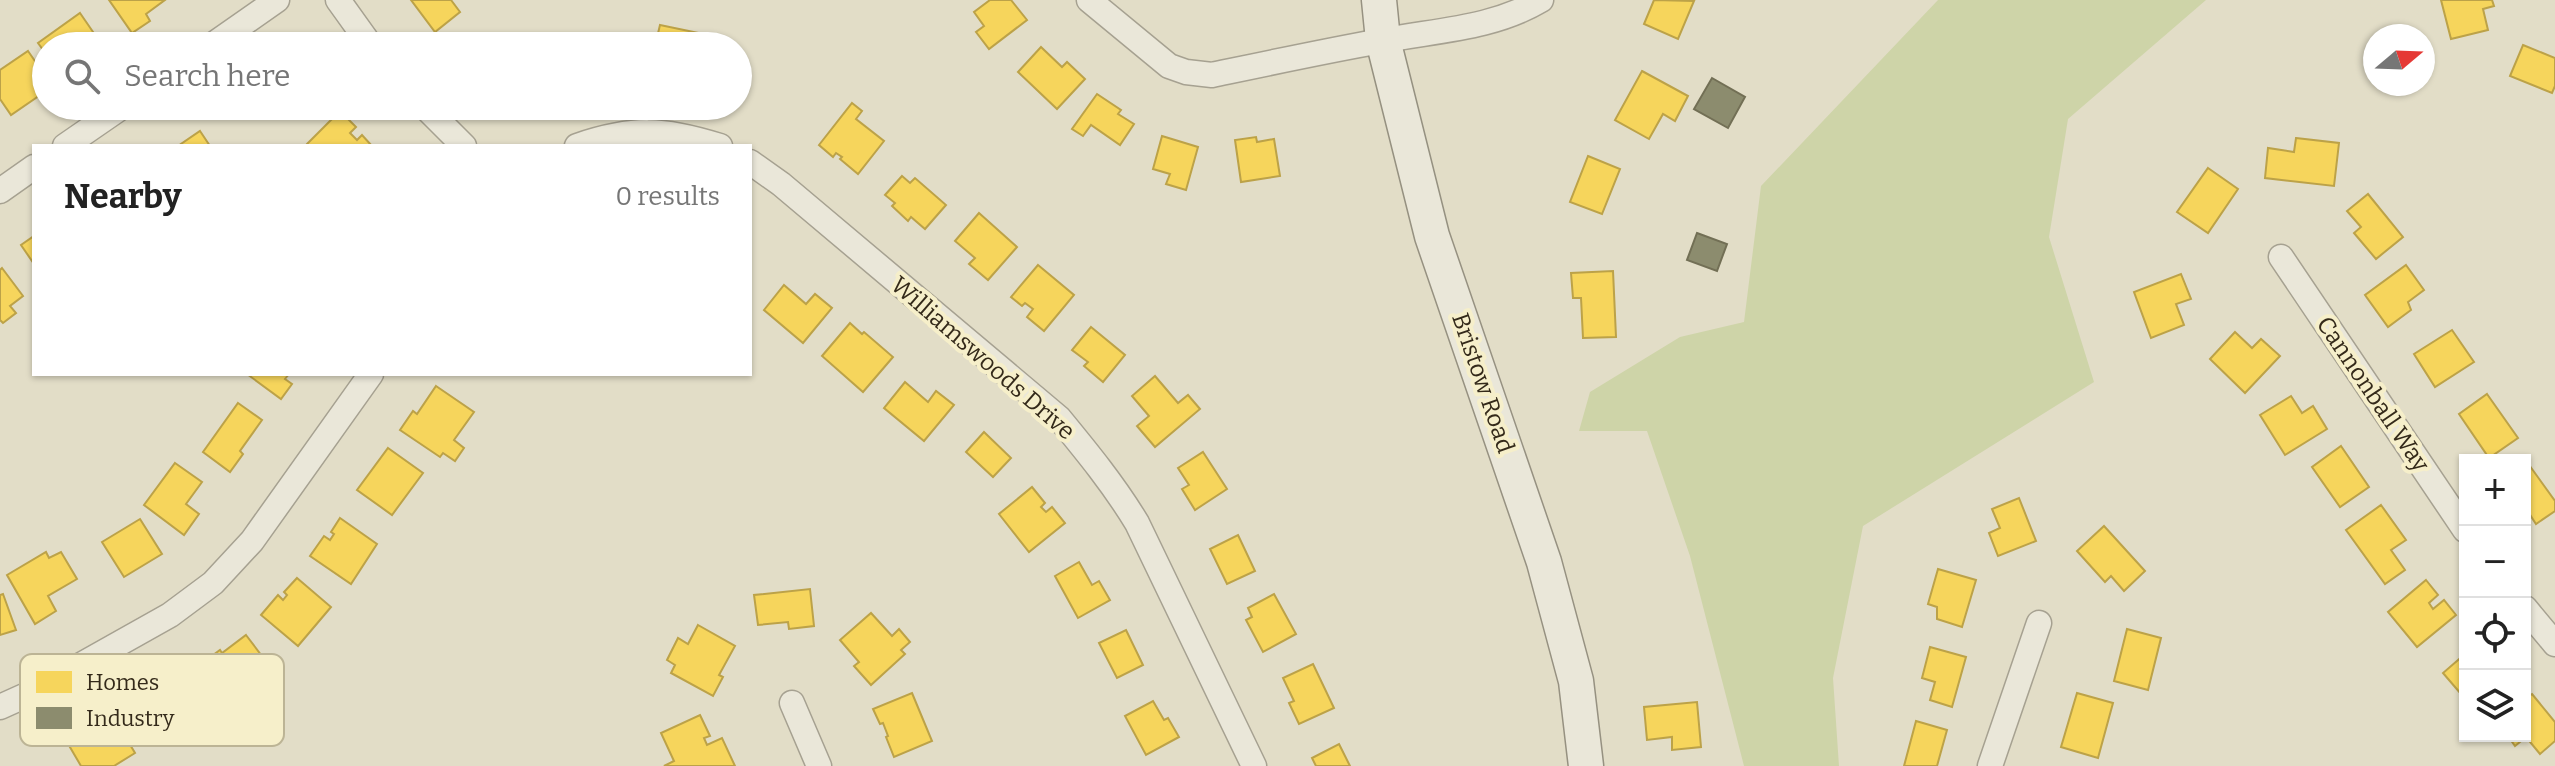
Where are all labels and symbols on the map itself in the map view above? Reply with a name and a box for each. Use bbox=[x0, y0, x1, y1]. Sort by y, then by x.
north arrow bbox=[2363, 24, 2435, 96]
street label: Williamswoods Drive bbox=[885, 271, 1081, 445]
street label: Bristow Road bbox=[1446, 309, 1520, 457]
street label: Cannonball Way bbox=[2311, 311, 2435, 477]
legend bbox=[20, 654, 284, 746]
text: Homes bbox=[86, 669, 159, 696]
text: Industry bbox=[86, 705, 175, 732]

